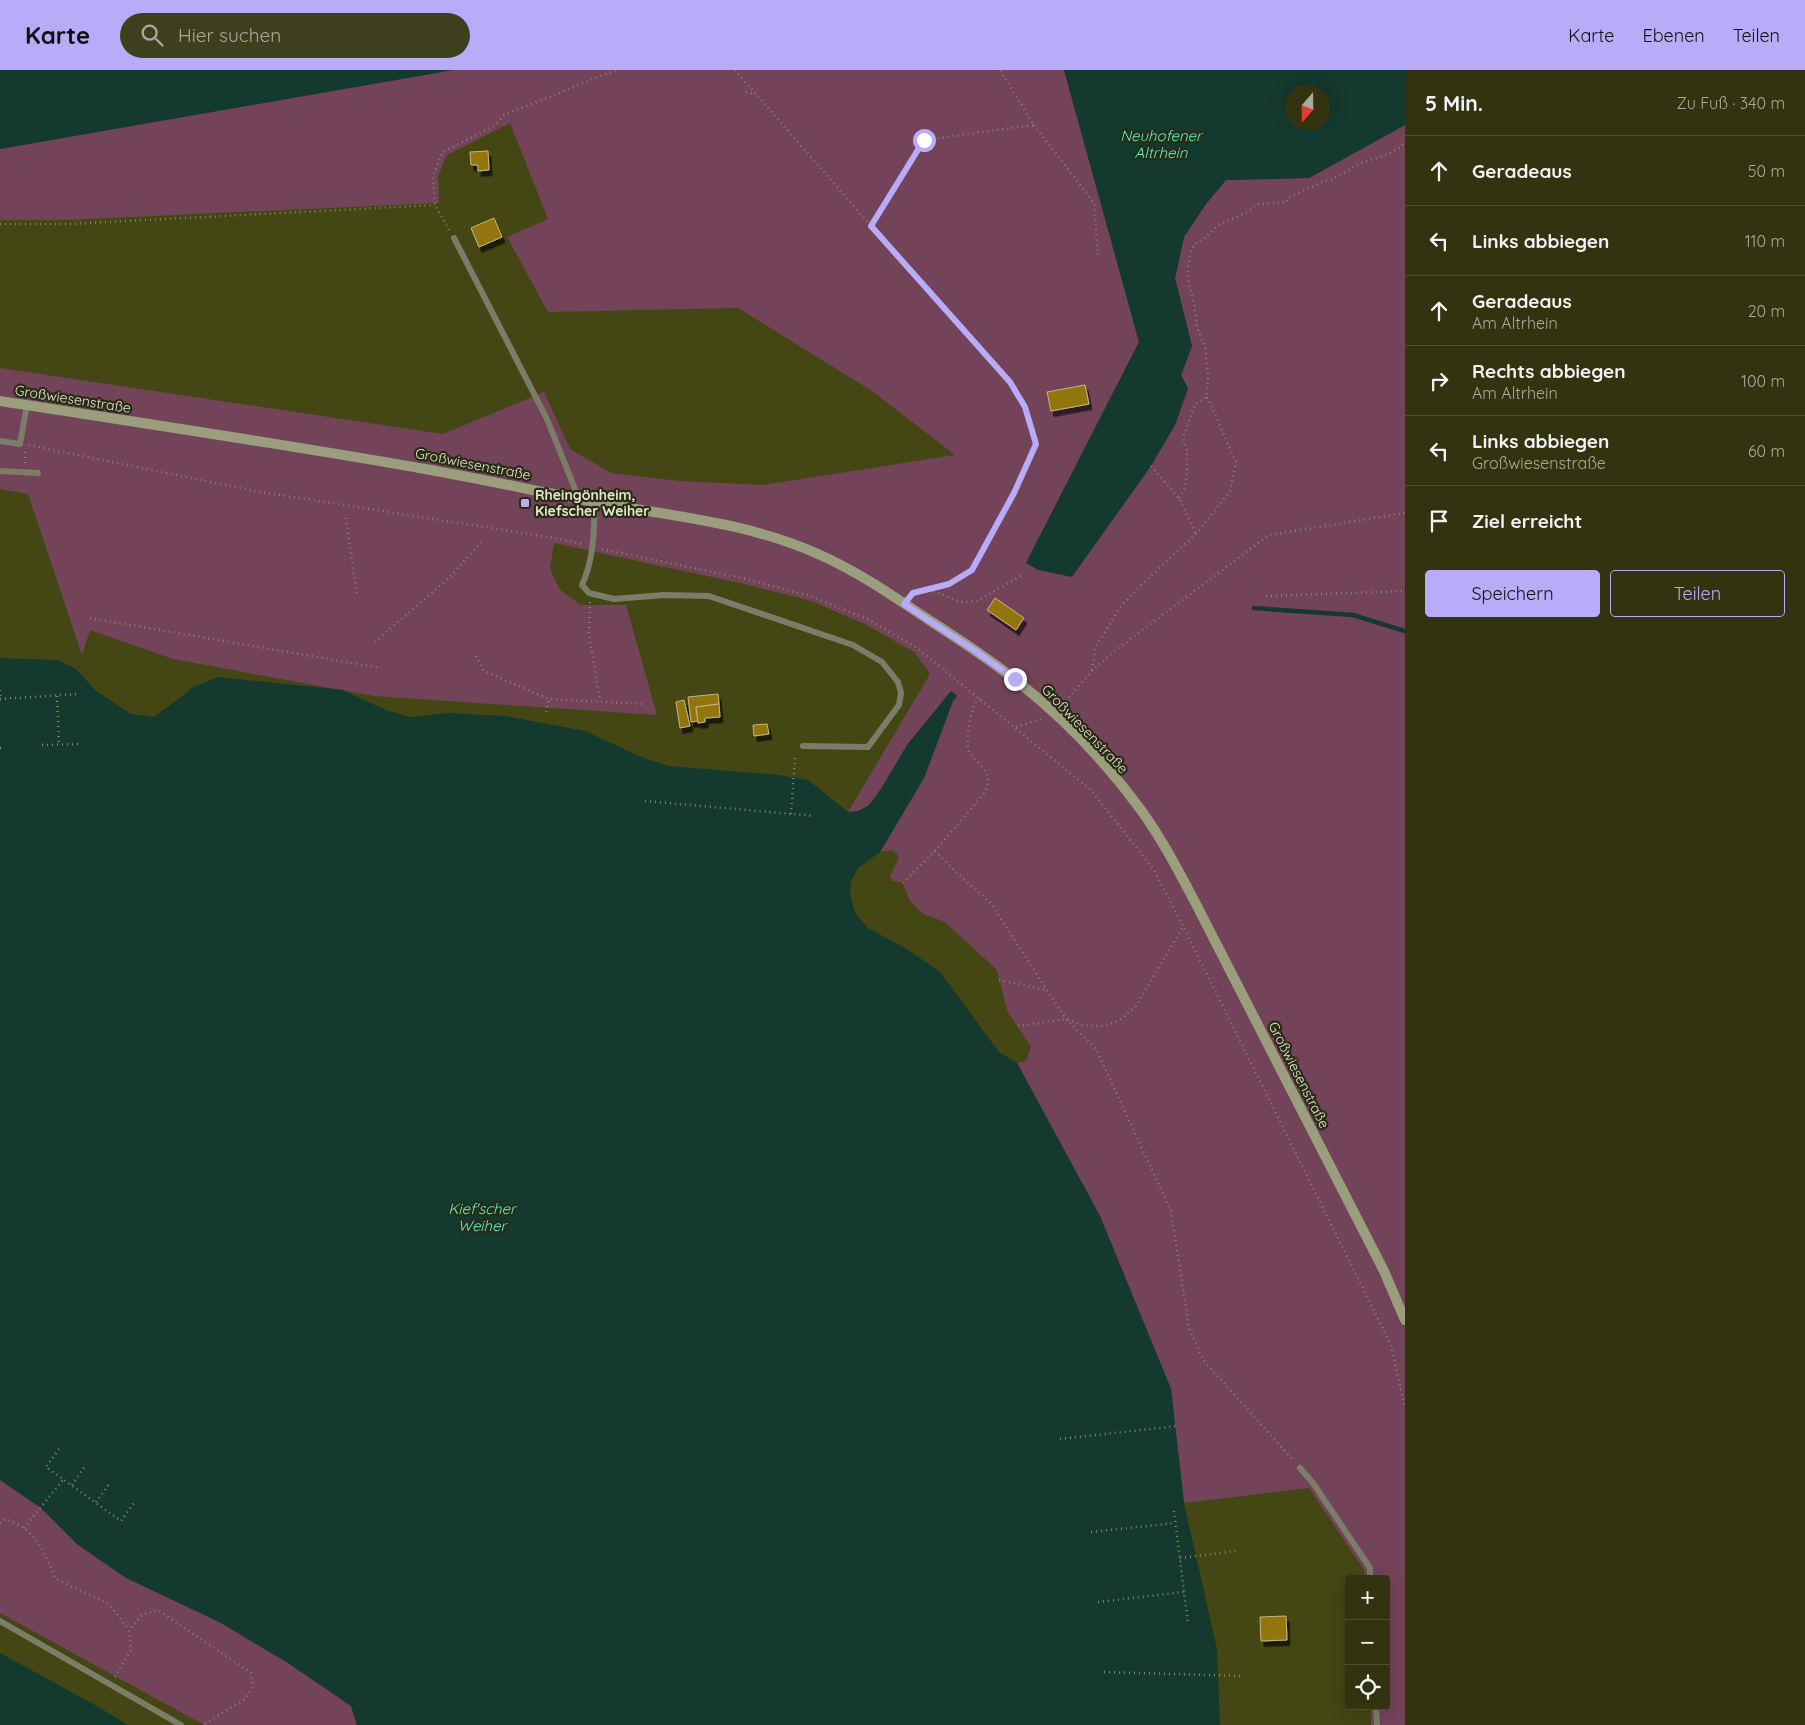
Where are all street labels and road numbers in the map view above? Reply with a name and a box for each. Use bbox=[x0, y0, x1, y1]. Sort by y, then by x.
street label: Großwiesenstraße bbox=[14, 381, 132, 417]
street label: Großwiesenstraße bbox=[414, 444, 532, 484]
street label: Großwiesenstraße bbox=[1038, 681, 1132, 777]
street label: Großwiesenstraße bbox=[1264, 1019, 1334, 1131]

